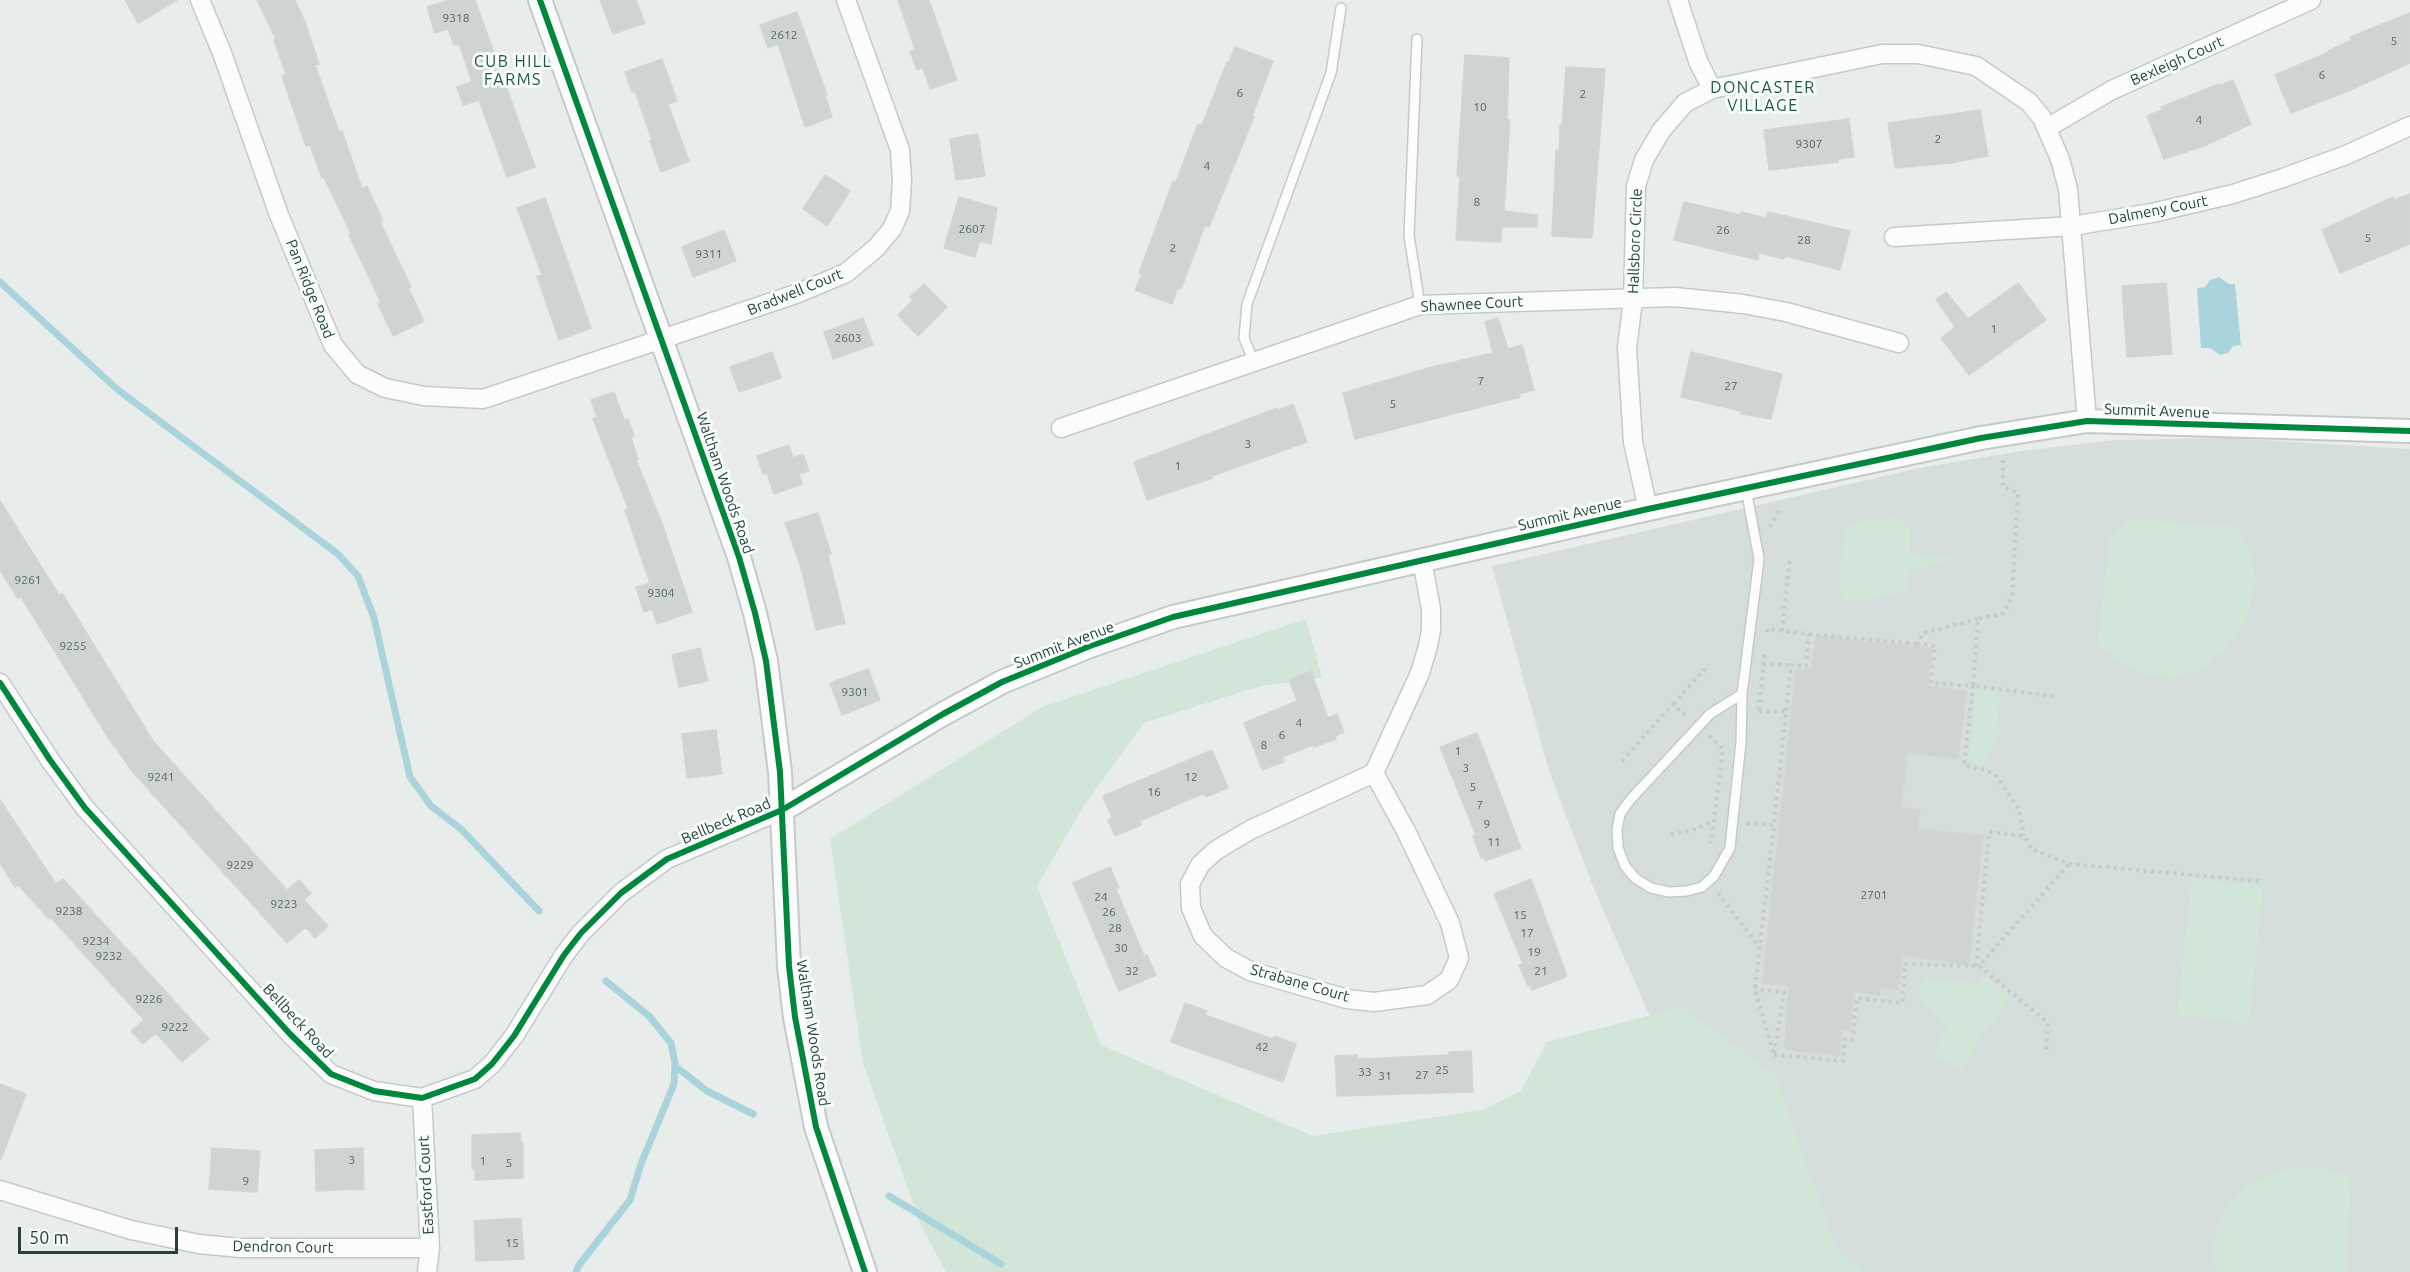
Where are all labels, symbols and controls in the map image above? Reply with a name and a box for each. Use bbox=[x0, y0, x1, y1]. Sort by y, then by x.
house number: 9318 bbox=[442, 11, 470, 25]
house number: 2612 bbox=[770, 28, 798, 42]
street label: Bexleigh Court bbox=[2128, 32, 2226, 90]
house number: 5 bbox=[2391, 34, 2397, 48]
district label: CUB HILL FARMS bbox=[474, 52, 552, 90]
house number: 6 bbox=[2319, 68, 2325, 82]
district label: DONCASTER VILLAGE bbox=[1710, 78, 1816, 116]
house number: 6 bbox=[1237, 86, 1243, 100]
house number: 2 bbox=[1580, 87, 1586, 101]
house number: 10 bbox=[1473, 100, 1487, 114]
house number: 4 bbox=[2196, 113, 2202, 127]
house number: 2 bbox=[1935, 132, 1941, 146]
house number: 9307 bbox=[1795, 137, 1823, 151]
house number: 4 bbox=[1204, 159, 1210, 173]
street label: Hallsboro Circle bbox=[1624, 188, 1646, 294]
street label: Dalmeny Court bbox=[2107, 192, 2209, 228]
house number: 8 bbox=[1474, 195, 1480, 209]
house number: 2607 bbox=[958, 222, 986, 236]
house number: 26 bbox=[1716, 223, 1730, 237]
house number: 5 bbox=[2365, 231, 2371, 245]
house number: 28 bbox=[1797, 233, 1811, 247]
street label: Pan Ridge Road bbox=[282, 237, 338, 341]
house number: 2 bbox=[1170, 241, 1176, 255]
house number: 9311 bbox=[695, 247, 723, 261]
street label: Bradwell Court bbox=[745, 265, 845, 319]
street label: Shawnee Court bbox=[1420, 292, 1524, 316]
house number: 1 bbox=[1991, 322, 1997, 336]
house number: 2603 bbox=[834, 331, 862, 345]
house number: 7 bbox=[1478, 374, 1484, 388]
house number: 27 bbox=[1724, 379, 1738, 393]
house number: 5 bbox=[1390, 397, 1396, 411]
street label: Summit Avenue bbox=[2104, 400, 2210, 422]
street label: Waltham Woods Road bbox=[692, 410, 758, 556]
house number: 3 bbox=[1245, 437, 1251, 451]
house number: 1 bbox=[1175, 459, 1181, 473]
street label: Summit Avenue bbox=[1516, 493, 1624, 535]
house number: 9261 bbox=[14, 573, 42, 587]
house number: 9304 bbox=[647, 586, 675, 600]
street label: Summit Avenue bbox=[1011, 618, 1117, 672]
house number: 9255 bbox=[59, 639, 87, 653]
house number: 9301 bbox=[841, 685, 869, 699]
house number: 4 bbox=[1296, 716, 1302, 730]
house number: 6 bbox=[1279, 728, 1285, 742]
house number: 8 bbox=[1261, 738, 1267, 752]
house number: 1 bbox=[1455, 744, 1461, 758]
house number: 3 bbox=[1463, 761, 1469, 775]
house number: 9241 bbox=[147, 770, 175, 784]
house number: 12 bbox=[1184, 770, 1198, 784]
house number: 5 bbox=[1470, 780, 1476, 794]
house number: 16 bbox=[1147, 785, 1161, 799]
street label: Bellbeck Road bbox=[679, 794, 773, 848]
house number: 7 bbox=[1477, 798, 1483, 812]
house number: 9 bbox=[1484, 817, 1490, 831]
house number: 11 bbox=[1487, 835, 1501, 849]
house number: 9229 bbox=[226, 858, 254, 872]
house number: 2701 bbox=[1860, 888, 1888, 902]
house number: 24 bbox=[1094, 890, 1108, 904]
house number: 9223 bbox=[270, 897, 298, 911]
house number: 9238 bbox=[55, 904, 83, 918]
house number: 26 bbox=[1102, 905, 1116, 919]
house number: 15 bbox=[1513, 908, 1527, 922]
house number: 28 bbox=[1108, 921, 1122, 935]
house number: 17 bbox=[1520, 926, 1534, 940]
house number: 9234 bbox=[82, 934, 110, 948]
house number: 30 bbox=[1114, 941, 1128, 955]
house number: 19 bbox=[1527, 945, 1541, 959]
house number: 9232 bbox=[95, 949, 123, 963]
street label: Waltham Woods Road bbox=[793, 958, 833, 1108]
street label: Strabane Court bbox=[1248, 960, 1352, 1006]
house number: 32 bbox=[1125, 964, 1139, 978]
house number: 21 bbox=[1534, 964, 1548, 978]
street label: Bellbeck Road bbox=[259, 980, 337, 1062]
house number: 9226 bbox=[135, 992, 163, 1006]
house number: 9222 bbox=[161, 1020, 189, 1034]
house number: 42 bbox=[1255, 1040, 1269, 1054]
house number: 25 bbox=[1435, 1063, 1449, 1077]
house number: 33 bbox=[1358, 1065, 1372, 1079]
house number: 27 bbox=[1415, 1068, 1429, 1082]
house number: 31 bbox=[1378, 1069, 1392, 1083]
street label: Eastford Court bbox=[414, 1135, 438, 1235]
house number: 3 bbox=[349, 1153, 355, 1167]
house number: 1 bbox=[480, 1154, 486, 1168]
house number: 5 bbox=[506, 1156, 512, 1170]
house number: 9 bbox=[243, 1174, 249, 1188]
scale bar bbox=[21, 1215, 182, 1253]
text: 50 m bbox=[29, 1227, 69, 1247]
house number: 15 bbox=[505, 1236, 519, 1250]
street label: Dendron Court bbox=[232, 1237, 334, 1257]

